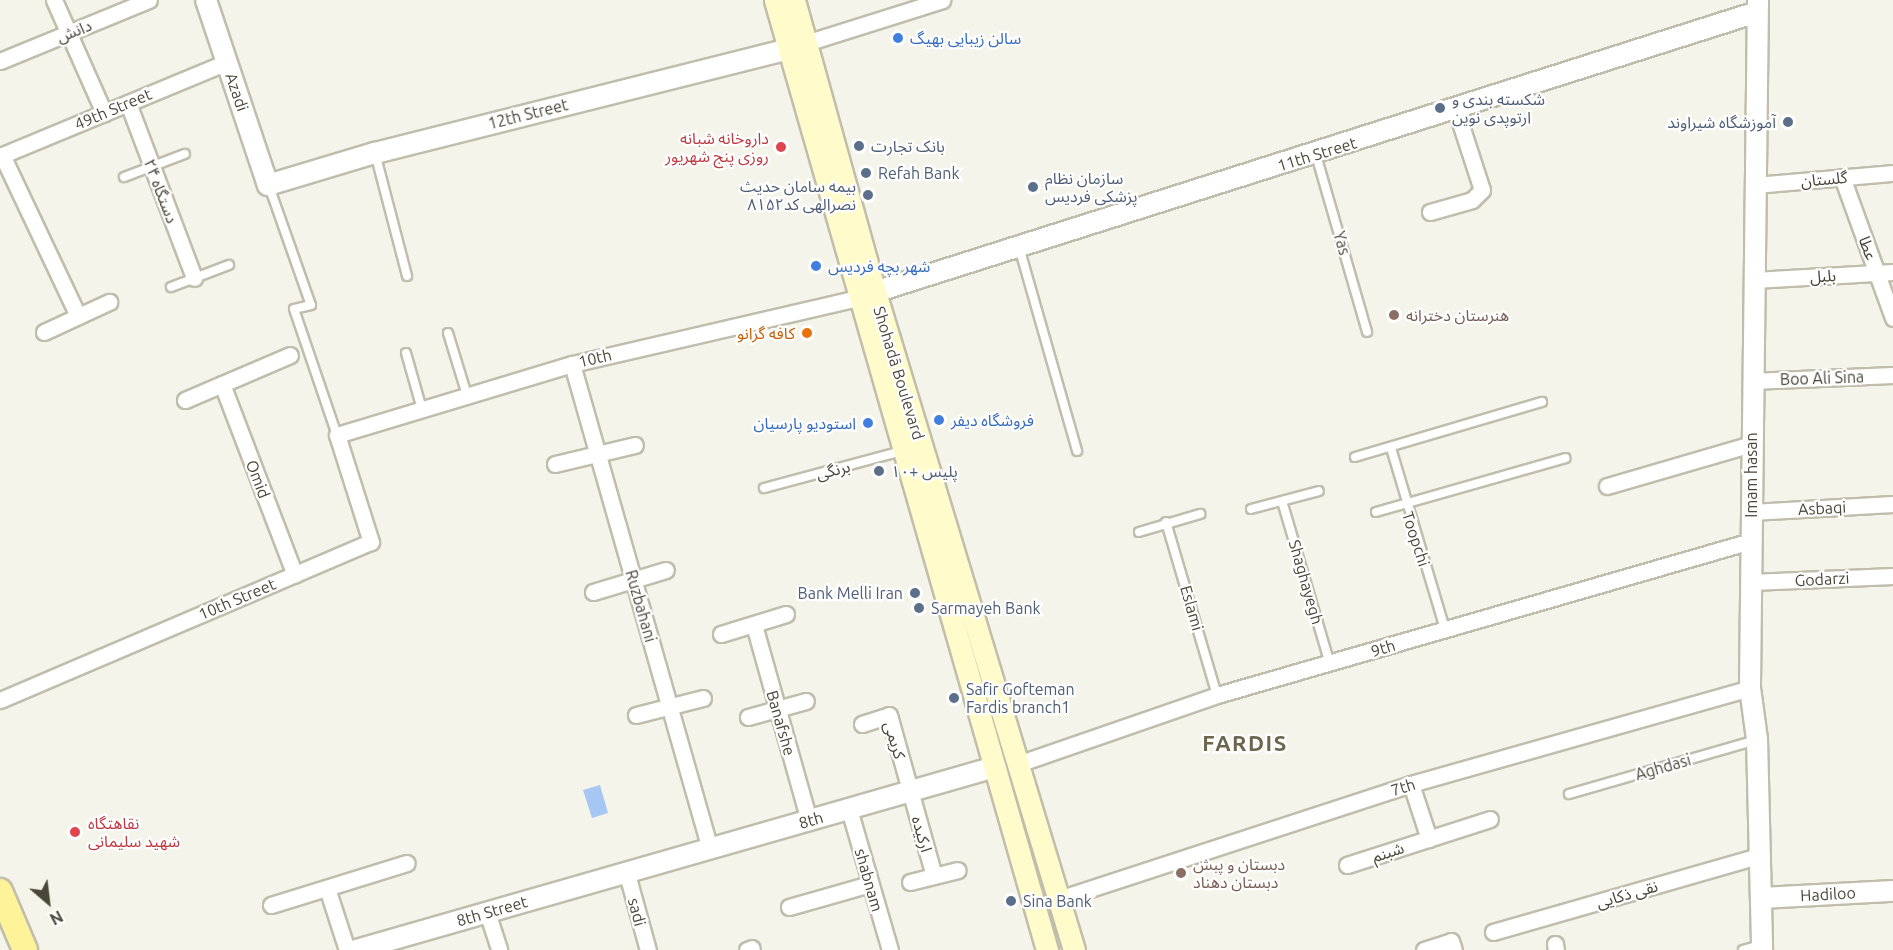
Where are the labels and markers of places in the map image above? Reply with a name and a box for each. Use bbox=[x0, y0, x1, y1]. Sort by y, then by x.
place label: سالن زیبایی بهیگ bbox=[910, 28, 1021, 48]
marker: سالن زیبایی بهیگ bbox=[891, 31, 905, 45]
place label: شکسته بندی و ارتوپدی نوین bbox=[1452, 89, 1545, 127]
marker: شکسته بندی و ارتوپدی نوین bbox=[1433, 101, 1447, 115]
place label: آموزشگاه شیراوند bbox=[1667, 112, 1776, 132]
marker: آموزشگاه شیراوند bbox=[1781, 115, 1795, 129]
place label: داروخانه شبانه روزی پنج شهریور bbox=[665, 128, 769, 166]
place label: بانک تجارت bbox=[871, 136, 945, 156]
marker: بانک تجارت bbox=[852, 139, 866, 153]
marker: داروخانه شبانه روزی پنج شهریور bbox=[774, 140, 788, 154]
place label: Refah Bank bbox=[878, 163, 959, 183]
marker: Refah Bank bbox=[859, 166, 873, 180]
place label: سازمان نظام پزشکی فردیس bbox=[1045, 168, 1137, 206]
place label: بیمه سامان حدیث نصرالهی کد۸۱۵۲ bbox=[740, 176, 856, 214]
marker: سازمان نظام پزشکی فردیس bbox=[1026, 180, 1040, 194]
marker: بیمه سامان حدیث نصرالهی کد۸۱۵۲ bbox=[861, 188, 875, 202]
place label: شهر بچه فردیس bbox=[828, 256, 930, 276]
marker: شهر بچه فردیس bbox=[809, 259, 823, 273]
place label: هنرستان دخترانه bbox=[1406, 305, 1509, 325]
marker: هنرستان دخترانه bbox=[1387, 308, 1401, 322]
place label: کافه گرانو bbox=[737, 323, 795, 343]
marker: کافه گرانو bbox=[800, 326, 814, 340]
place label: فروشگاه دیفر bbox=[951, 410, 1034, 430]
place label: استودیو پارسیان bbox=[754, 413, 856, 433]
marker: فروشگاه دیفر bbox=[932, 413, 946, 427]
marker: استودیو پارسیان bbox=[861, 416, 875, 430]
place label: پلیس +۱۰ bbox=[891, 461, 958, 481]
marker: پلیس +۱۰ bbox=[872, 464, 886, 478]
place label: Bank Melli Iran bbox=[798, 583, 903, 603]
marker: Bank Melli Iran bbox=[908, 586, 922, 600]
place label: Sarmayeh Bank bbox=[931, 598, 1041, 618]
marker: Sarmayeh Bank bbox=[912, 601, 926, 615]
place label: Safir Gofteman Fardis branch1 bbox=[966, 679, 1075, 717]
marker: Safir Gofteman Fardis branch1 bbox=[947, 691, 961, 705]
place label: نقاهتگاه شهید سلیمانی bbox=[88, 813, 180, 851]
marker: نقاهتگاه شهید سلیمانی bbox=[66, 823, 84, 841]
place label: دبستان و پبش دبستان دهناد bbox=[1193, 854, 1285, 892]
marker: دبستان و پبش دبستان دهناد bbox=[1174, 866, 1188, 880]
place label: Sina Bank bbox=[1023, 891, 1092, 911]
marker: Sina Bank bbox=[1004, 894, 1018, 908]

